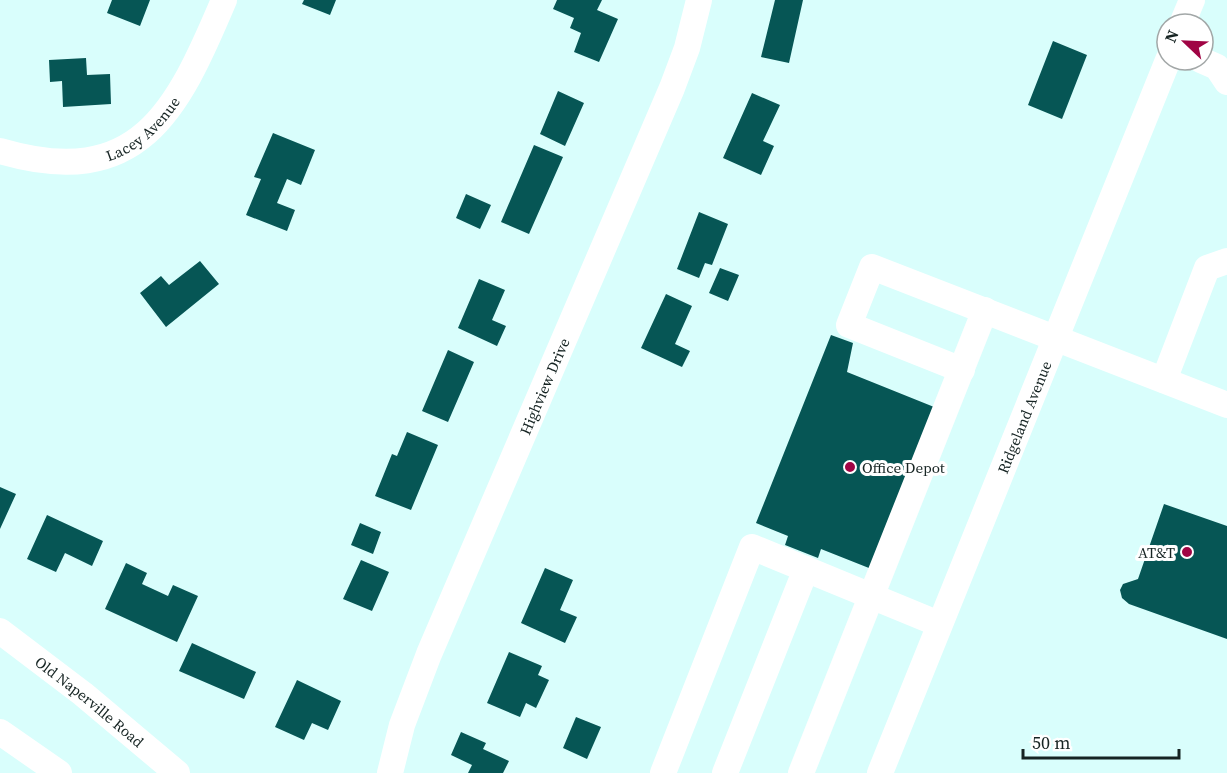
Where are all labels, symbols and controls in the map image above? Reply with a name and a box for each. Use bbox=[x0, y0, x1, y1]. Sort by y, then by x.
north arrow bbox=[1155, 12, 1215, 72]
text: N bbox=[1159, 26, 1184, 46]
street label: Lacey Avenue bbox=[103, 92, 184, 166]
street label: Highview Drive bbox=[514, 334, 574, 438]
street label: Ridgeland Avenue bbox=[992, 357, 1056, 477]
place label: Office Depot bbox=[862, 457, 945, 478]
marker: Office Depot bbox=[843, 460, 857, 474]
place label: AT&T bbox=[1138, 542, 1175, 563]
marker: AT&T bbox=[1180, 545, 1194, 559]
street label: Old Naperville Road bbox=[31, 651, 149, 752]
scale bar bbox=[1023, 722, 1179, 760]
text: 50 m bbox=[1032, 730, 1070, 755]

